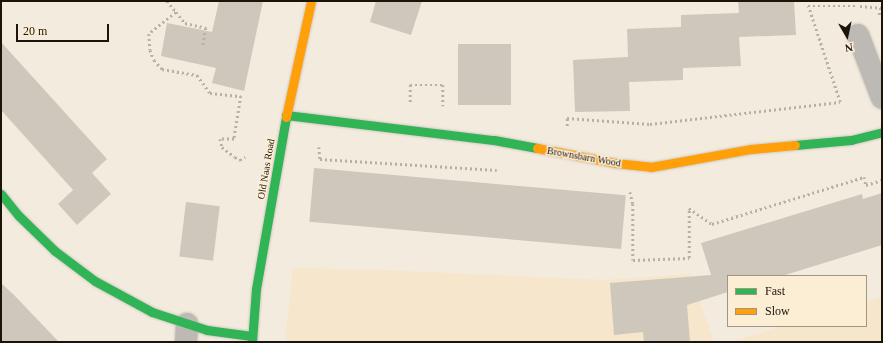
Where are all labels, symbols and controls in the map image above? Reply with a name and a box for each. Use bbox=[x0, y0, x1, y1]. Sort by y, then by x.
scale bar bbox=[18, 16, 111, 42]
north arrow bbox=[827, 16, 867, 56]
text: 20 m bbox=[23, 24, 47, 38]
text: N bbox=[844, 41, 854, 54]
street label: Old Naas Road bbox=[255, 138, 277, 200]
street label: Brownsbarn Wood bbox=[546, 145, 622, 169]
legend bbox=[727, 275, 867, 327]
text: Fast bbox=[765, 284, 785, 298]
text: Slow bbox=[765, 304, 790, 318]

